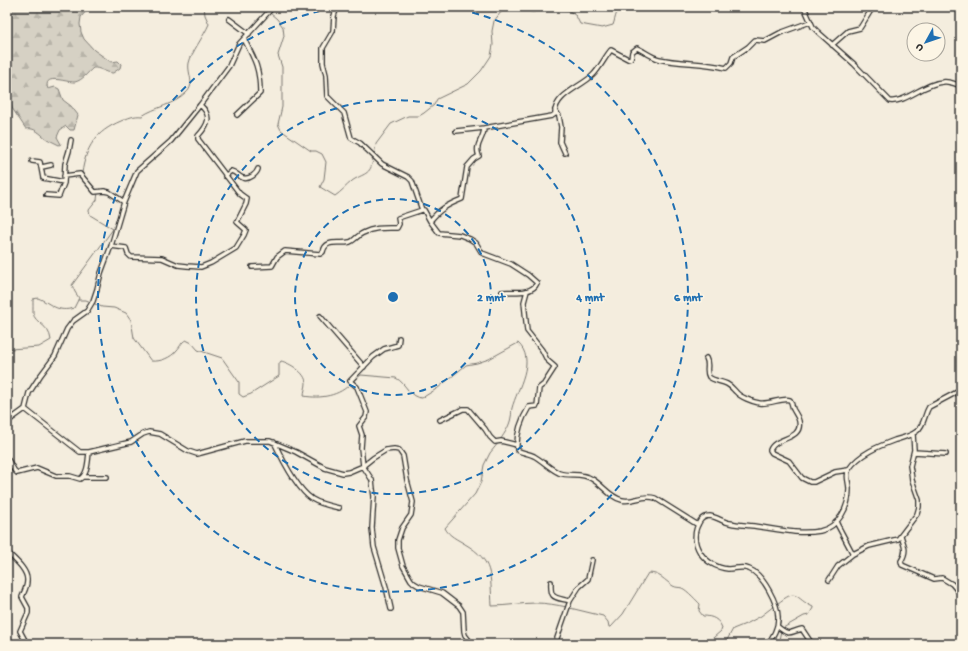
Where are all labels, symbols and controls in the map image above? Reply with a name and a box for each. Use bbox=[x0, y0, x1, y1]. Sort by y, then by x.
north arrow bbox=[906, 22, 946, 62]
text: U bbox=[913, 40, 927, 53]
centre of rings bbox=[386, 290, 400, 304]
text: 2 mnt bbox=[477, 292, 506, 306]
text: 4 mnt bbox=[575, 292, 605, 306]
text: 6 mnt bbox=[674, 292, 703, 306]

